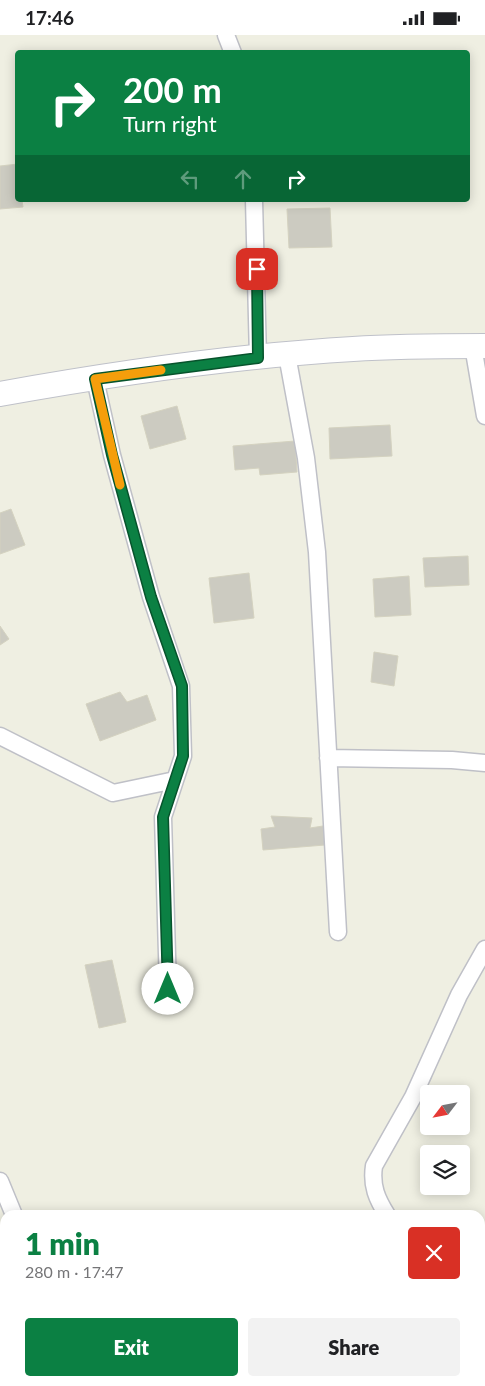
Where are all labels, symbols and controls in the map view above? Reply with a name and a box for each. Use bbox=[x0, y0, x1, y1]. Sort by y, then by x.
text: 17:46 bbox=[25, 6, 74, 29]
text: 200 m bbox=[123, 68, 222, 110]
icon: right bbox=[40, 70, 105, 135]
text: Turn right bbox=[123, 110, 217, 137]
icon: left bbox=[176, 165, 204, 193]
icon: ahead bbox=[229, 165, 257, 193]
icon: right bbox=[282, 165, 310, 193]
pin bbox=[236, 248, 278, 290]
icon: arrive bbox=[243, 255, 271, 283]
position arrow bbox=[141, 962, 193, 1014]
north arrow bbox=[420, 1085, 470, 1135]
map controls bbox=[420, 1085, 470, 1195]
button: layers bbox=[420, 1145, 470, 1195]
text: 1 min bbox=[25, 1225, 100, 1261]
button: close bbox=[408, 1227, 460, 1279]
text: 280 m · 17:47 bbox=[25, 1262, 124, 1281]
button: Exit bbox=[25, 1318, 238, 1376]
button: Share bbox=[248, 1318, 460, 1376]

